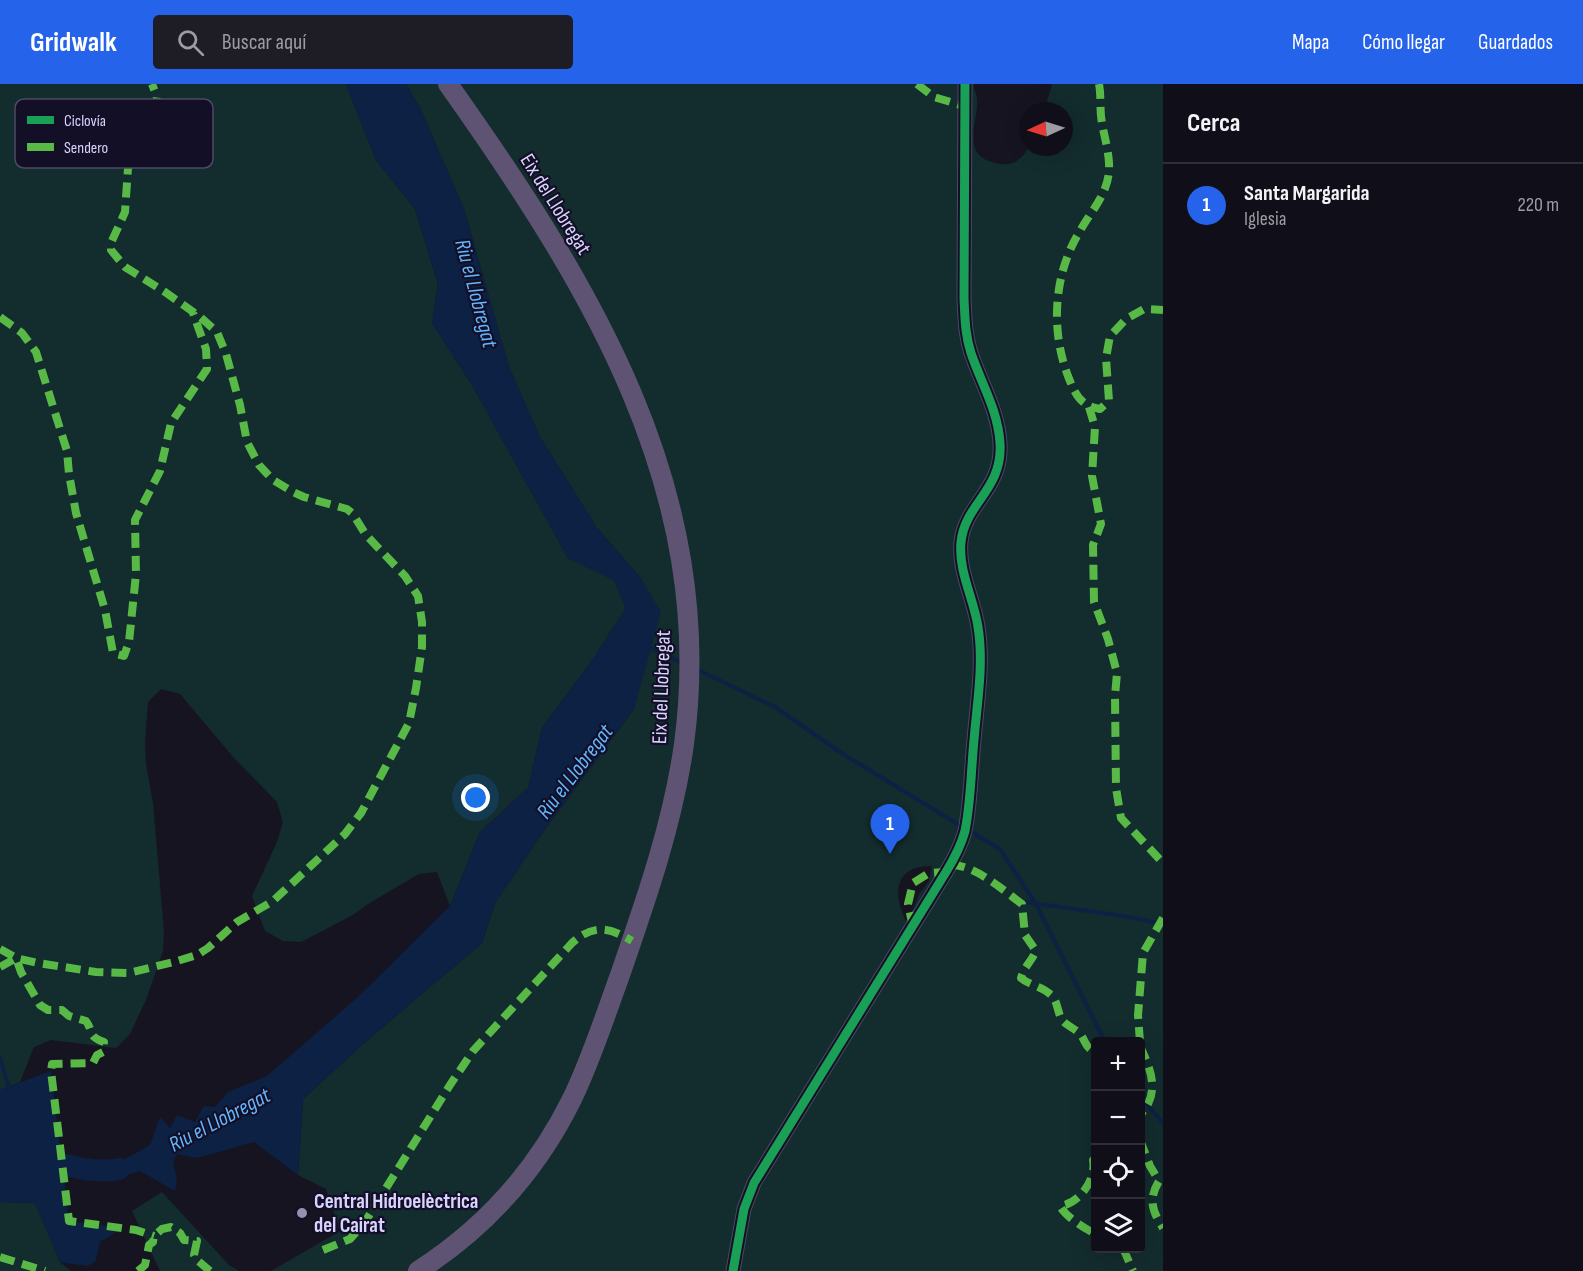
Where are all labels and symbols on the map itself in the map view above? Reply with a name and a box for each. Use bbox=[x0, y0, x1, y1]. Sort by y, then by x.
legend bbox=[15, 99, 213, 168]
north arrow bbox=[1019, 102, 1073, 156]
text: Ciclovía bbox=[64, 112, 106, 131]
text: Sendero bbox=[64, 139, 108, 158]
street label: Eix del Llobregat bbox=[515, 149, 596, 259]
water label: Riu el Llobregat bbox=[448, 236, 503, 352]
street label: Eix del Llobregat bbox=[647, 630, 676, 744]
water label: Riu el Llobregat bbox=[531, 718, 620, 824]
your location bbox=[461, 783, 490, 812]
pin: 1 bbox=[870, 804, 910, 854]
water label: Riu el Llobregat bbox=[164, 1082, 276, 1158]
place label: Central Hidroelèctrica del Cairat bbox=[314, 1189, 478, 1238]
marker: Central Hidroelèctrica del Cairat bbox=[295, 1206, 309, 1220]

